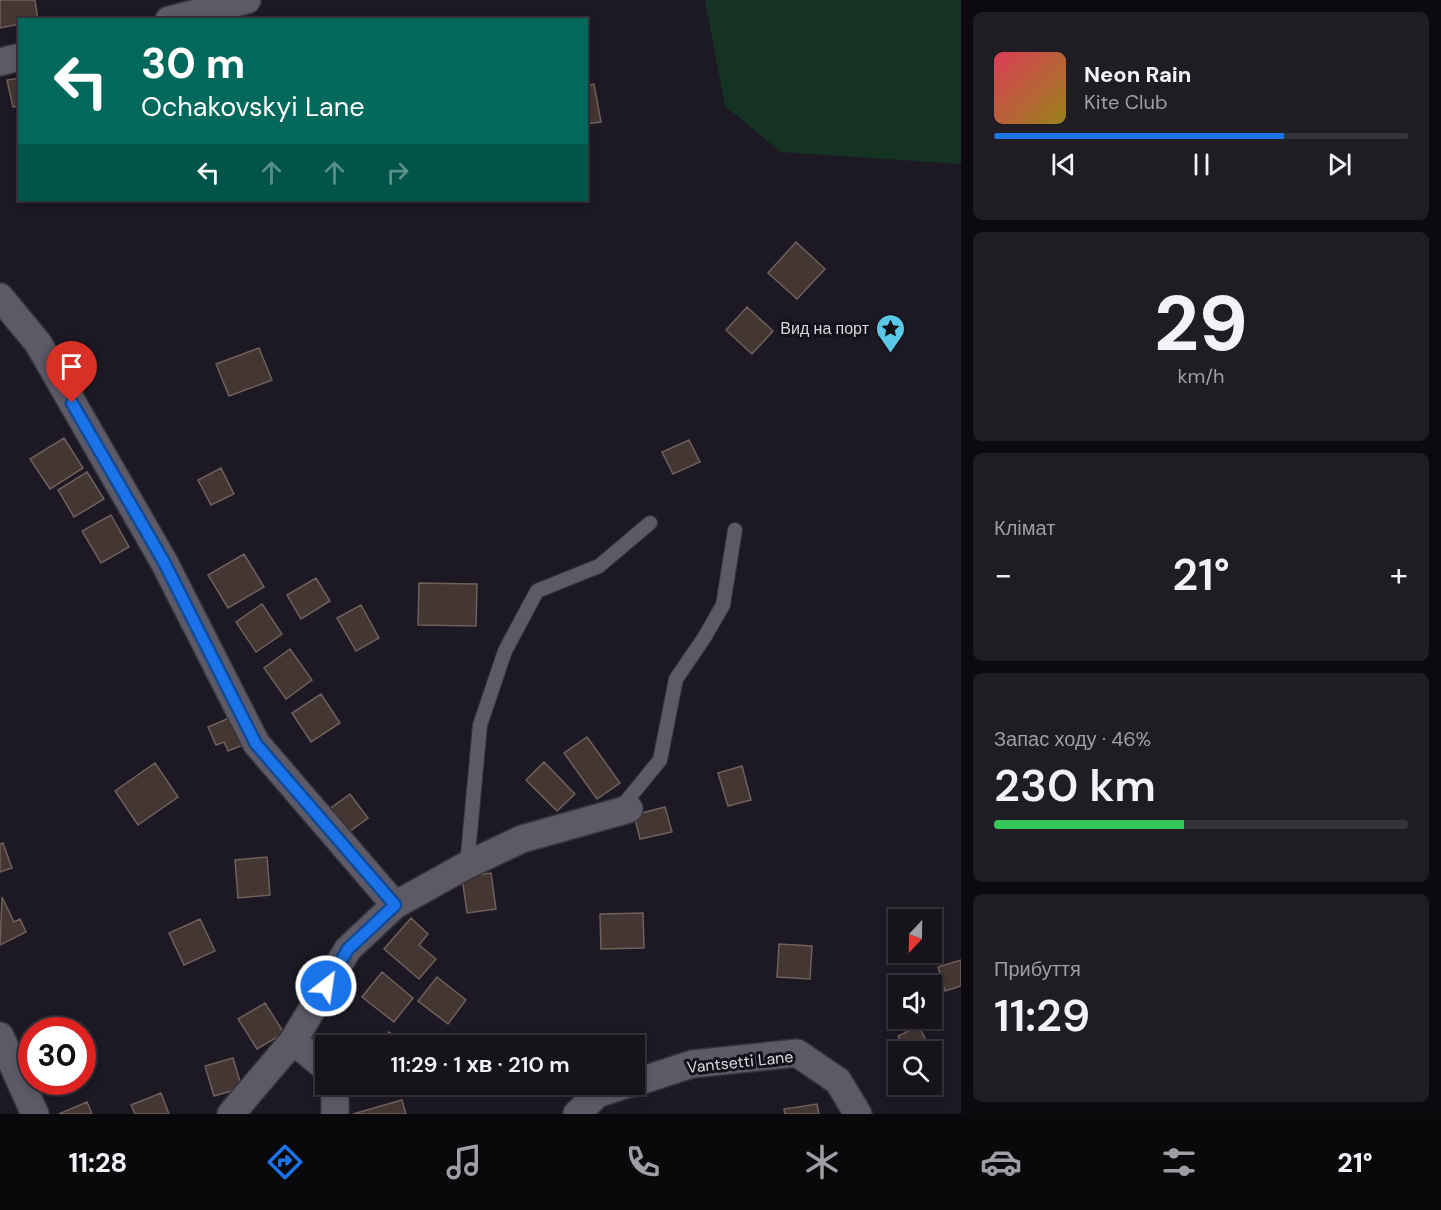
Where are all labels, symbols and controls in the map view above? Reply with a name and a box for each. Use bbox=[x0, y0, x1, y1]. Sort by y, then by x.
text: 30 m bbox=[141, 36, 245, 91]
icon: left bbox=[42, 42, 120, 120]
text: Neon Rain bbox=[1084, 60, 1191, 89]
text: Ochakovskyi Lane bbox=[141, 89, 365, 124]
text: Kite Club bbox=[1084, 89, 1168, 115]
icon: previous bbox=[1047, 148, 1080, 181]
icon: pause bbox=[1185, 148, 1218, 181]
icon: next bbox=[1323, 148, 1356, 181]
icon: left bbox=[192, 156, 225, 189]
icon: ahead bbox=[255, 156, 288, 189]
icon: ahead bbox=[318, 156, 351, 189]
icon: right bbox=[381, 156, 414, 189]
text: 29 bbox=[1154, 273, 1248, 374]
place icon: Вид на порт bbox=[874, 312, 906, 354]
place label: Вид на порт bbox=[780, 318, 870, 339]
pin bbox=[46, 341, 97, 403]
icon: arrive bbox=[55, 350, 88, 383]
text: km/h bbox=[1177, 363, 1225, 389]
text: Клімат bbox=[994, 515, 1055, 541]
text: 21° bbox=[1172, 545, 1230, 604]
text: − bbox=[994, 553, 1012, 596]
text: + bbox=[1390, 553, 1408, 596]
text: Запас ходу · 46% bbox=[994, 726, 1151, 752]
text: 230 km bbox=[994, 756, 1156, 815]
north arrow bbox=[888, 909, 942, 963]
map controls bbox=[888, 909, 942, 1095]
position arrow bbox=[294, 954, 358, 1018]
text: Прибуття bbox=[994, 956, 1081, 982]
button: sound bbox=[888, 975, 942, 1029]
text: 11:29 bbox=[994, 986, 1090, 1045]
speed limit sign: 30 bbox=[18, 1017, 96, 1095]
button: search bbox=[888, 1041, 942, 1095]
street label: Vantsetti Lane bbox=[686, 1046, 794, 1078]
text: 11:29 · 1 хв · 210 m bbox=[390, 1050, 570, 1079]
icon: directions bbox=[264, 1141, 306, 1183]
icon: music bbox=[443, 1141, 485, 1183]
icon: phone bbox=[622, 1141, 664, 1183]
icon: climate bbox=[801, 1141, 843, 1183]
icon: car bbox=[980, 1141, 1022, 1183]
icon: filters bbox=[1158, 1141, 1200, 1183]
text: 11:28 bbox=[68, 1145, 127, 1180]
text: 21° bbox=[1337, 1145, 1373, 1180]

